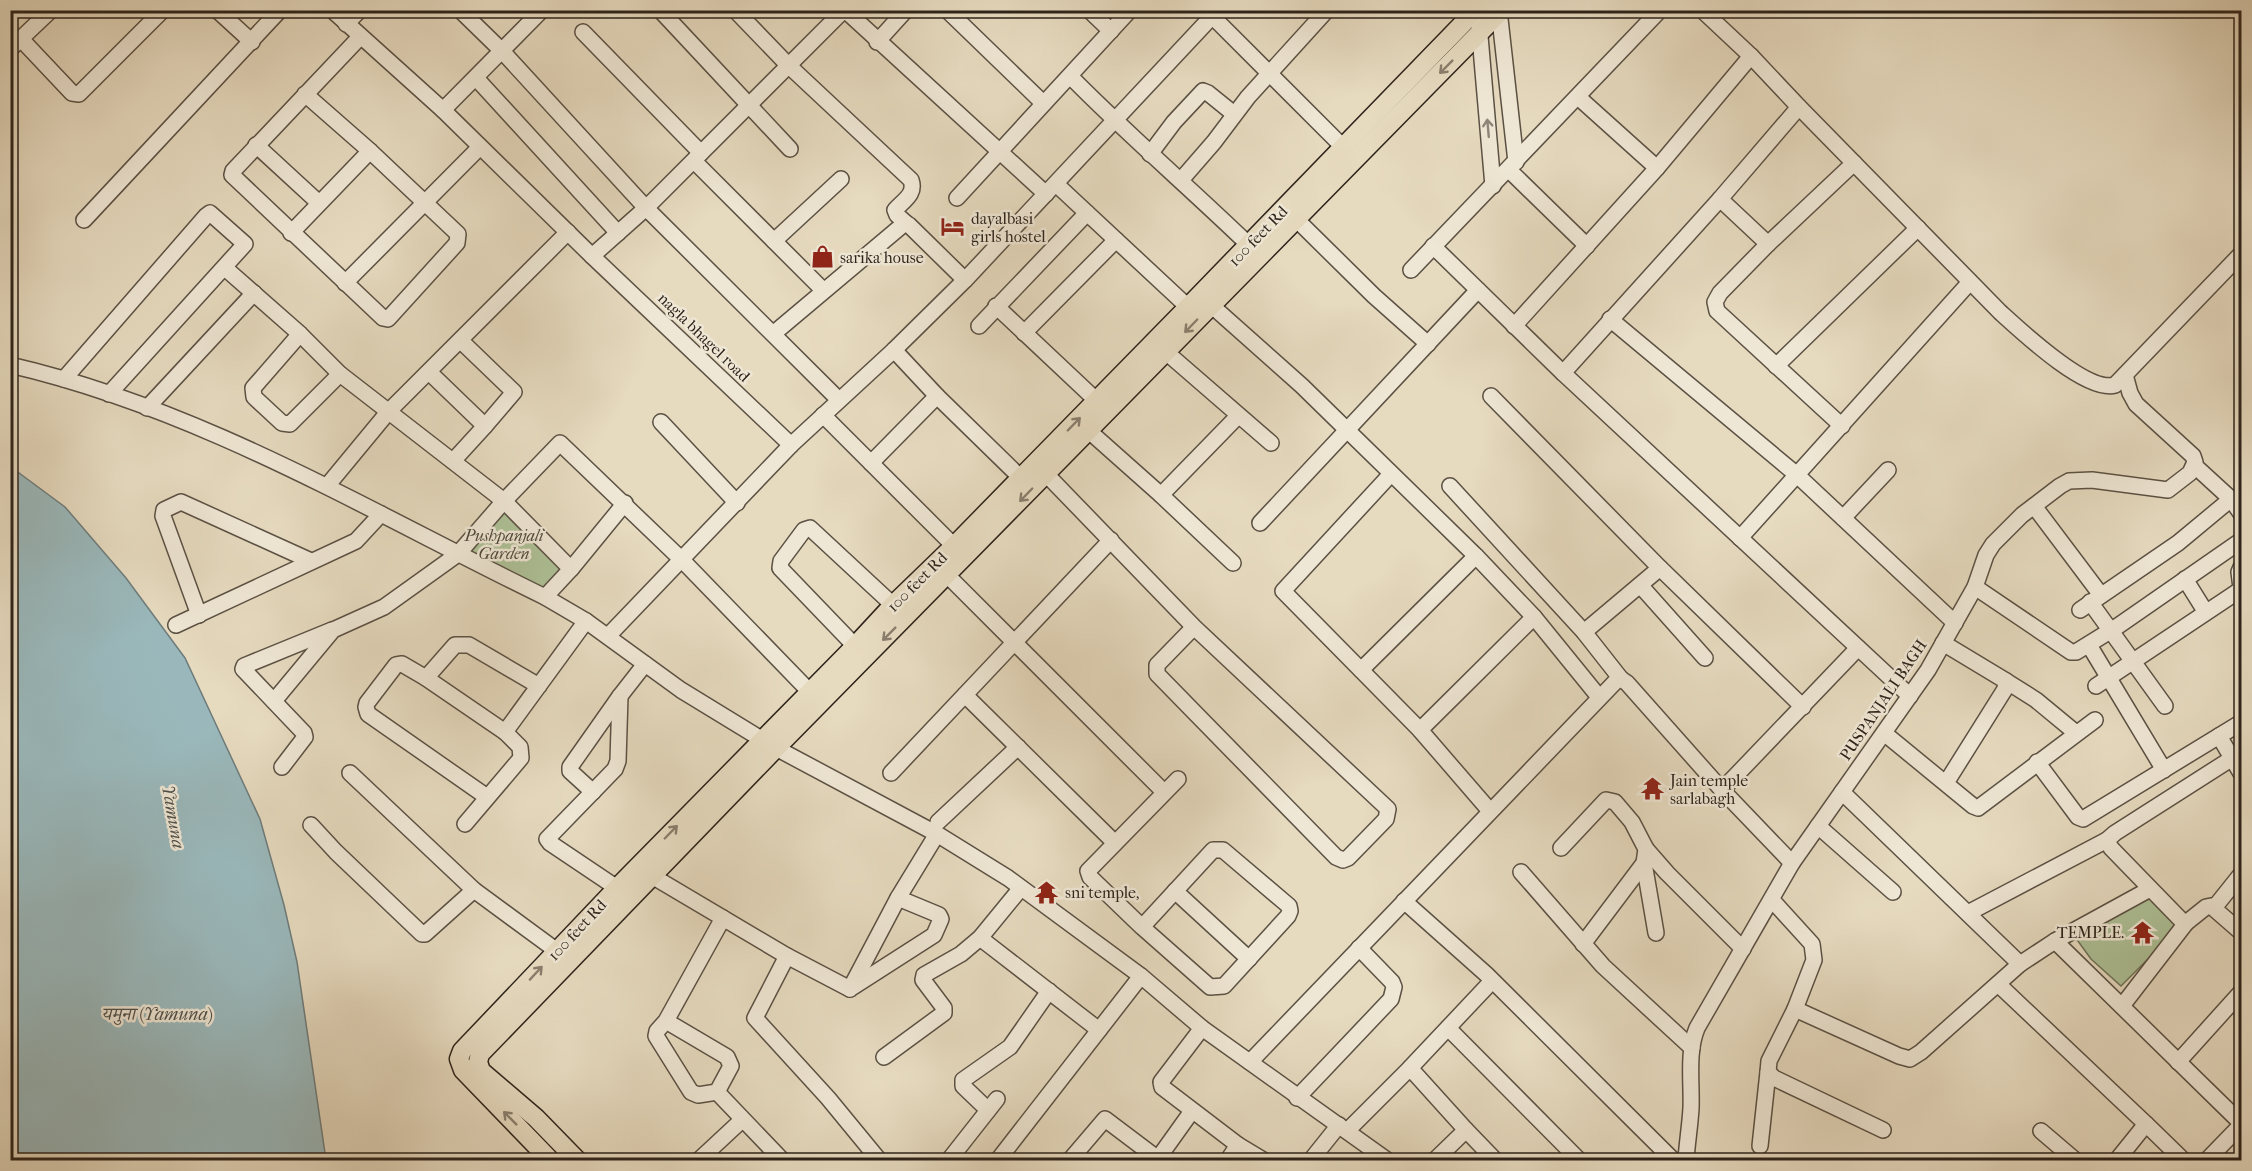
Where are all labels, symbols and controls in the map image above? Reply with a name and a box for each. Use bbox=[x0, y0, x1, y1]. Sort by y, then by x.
one-way arrow bbox=[1439, 59, 1454, 74]
one-way arrow bbox=[1482, 118, 1493, 138]
street label: 100 feet Rd bbox=[1224, 202, 1292, 270]
place label: dayalbasi girls hostel bbox=[971, 209, 1046, 246]
hotel icon: dayalbasi girls hostel bbox=[940, 214, 966, 240]
shop icon: sarika house bbox=[809, 244, 835, 270]
place label: sarika house bbox=[840, 248, 924, 267]
street label: nagla bhagel road bbox=[654, 288, 754, 386]
one-way arrow bbox=[1184, 318, 1199, 333]
one-way arrow bbox=[1066, 417, 1081, 432]
one-way arrow bbox=[1018, 488, 1033, 503]
park label: Pushpanjali Garden bbox=[464, 526, 545, 563]
street label: 100 feet Rd bbox=[883, 548, 951, 616]
one-way arrow bbox=[881, 626, 896, 641]
street label: PUSPANJALI BAGH bbox=[1835, 636, 1931, 764]
place label: Jain temple sarlabagh bbox=[1668, 771, 1748, 808]
temple icon: Jain temple sarlabagh bbox=[1639, 776, 1665, 802]
water label: Yamuna bbox=[157, 784, 189, 850]
one-way arrow bbox=[664, 825, 679, 840]
temple icon: sni temple, bbox=[1034, 879, 1060, 905]
place label: sni temple, bbox=[1065, 883, 1139, 902]
street label: 100 feet Rd bbox=[544, 895, 610, 965]
temple icon: TEMPLE. bbox=[2129, 919, 2155, 945]
place label: TEMPLE. bbox=[2057, 923, 2124, 942]
one-way arrow bbox=[529, 966, 543, 981]
water label: यमुना (Yamuna) bbox=[101, 1004, 213, 1025]
one-way arrow bbox=[503, 1110, 517, 1125]

